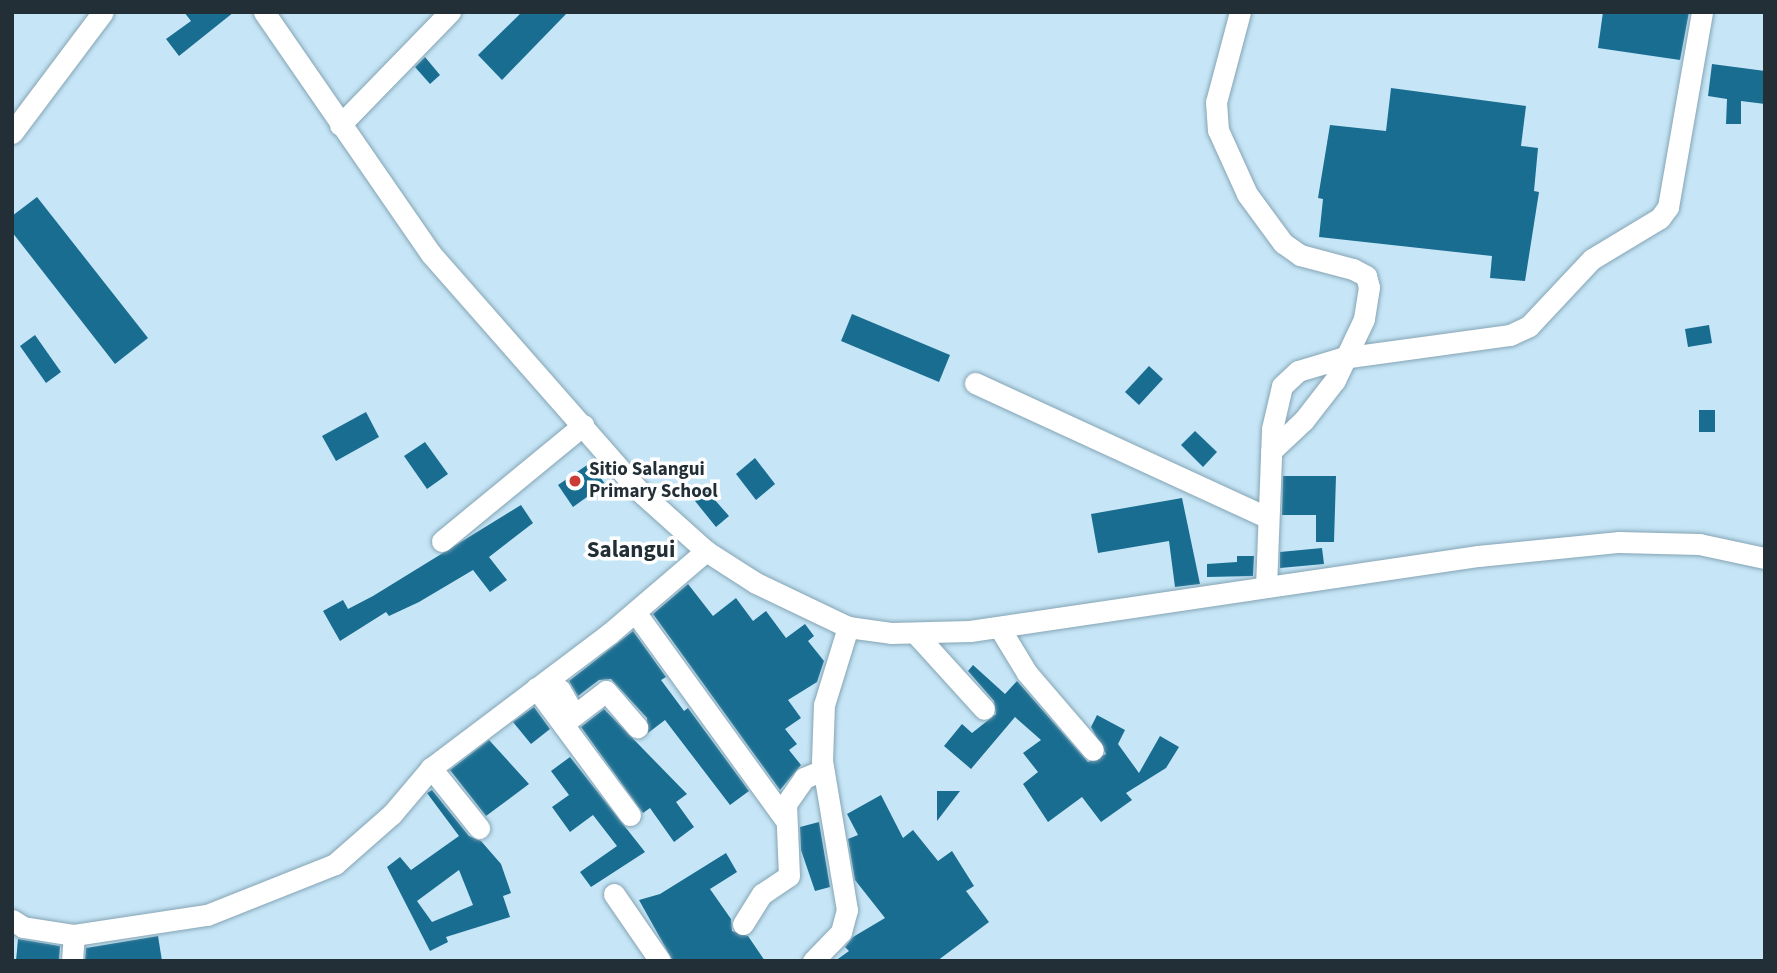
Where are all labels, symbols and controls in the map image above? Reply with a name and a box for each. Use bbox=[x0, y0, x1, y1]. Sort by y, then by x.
place label: Sitio Salangui Primary School bbox=[589, 459, 718, 503]
marker: Sitio Salangui Primary School bbox=[567, 473, 583, 489]
district label: Salangui bbox=[587, 536, 675, 564]

